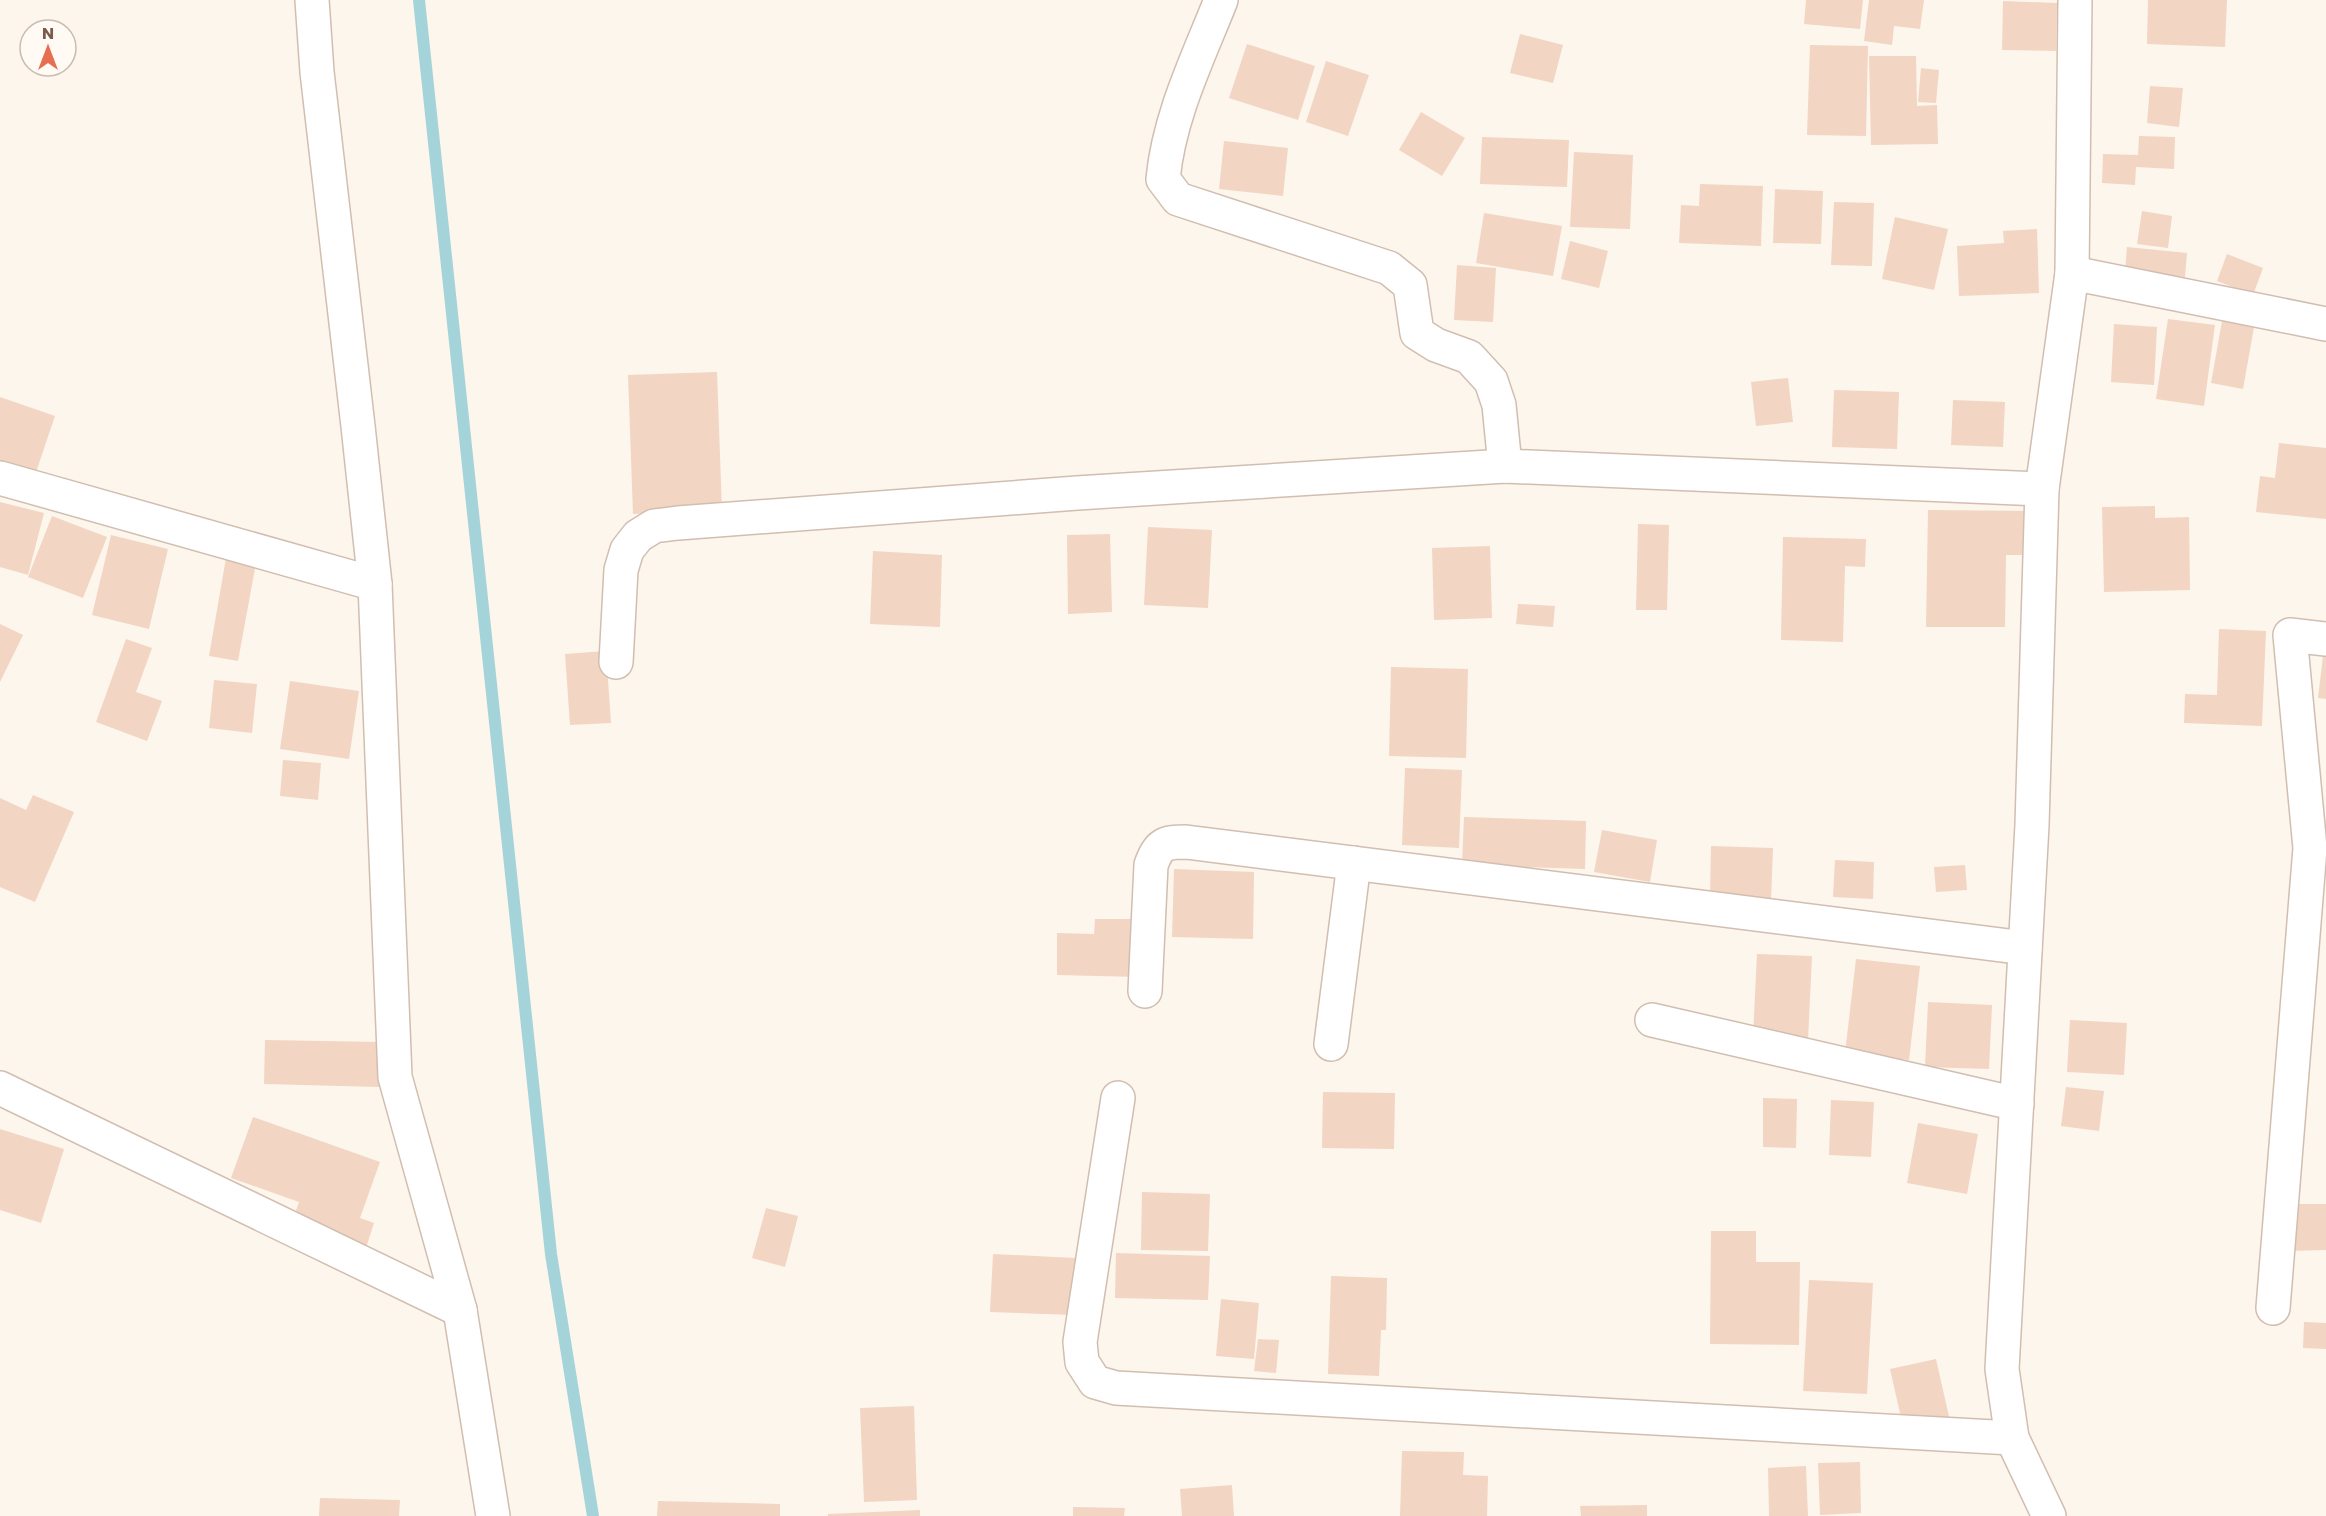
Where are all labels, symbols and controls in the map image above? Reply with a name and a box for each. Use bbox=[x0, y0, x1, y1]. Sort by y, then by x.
north arrow bbox=[18, 18, 78, 78]
text: N bbox=[42, 22, 54, 45]

